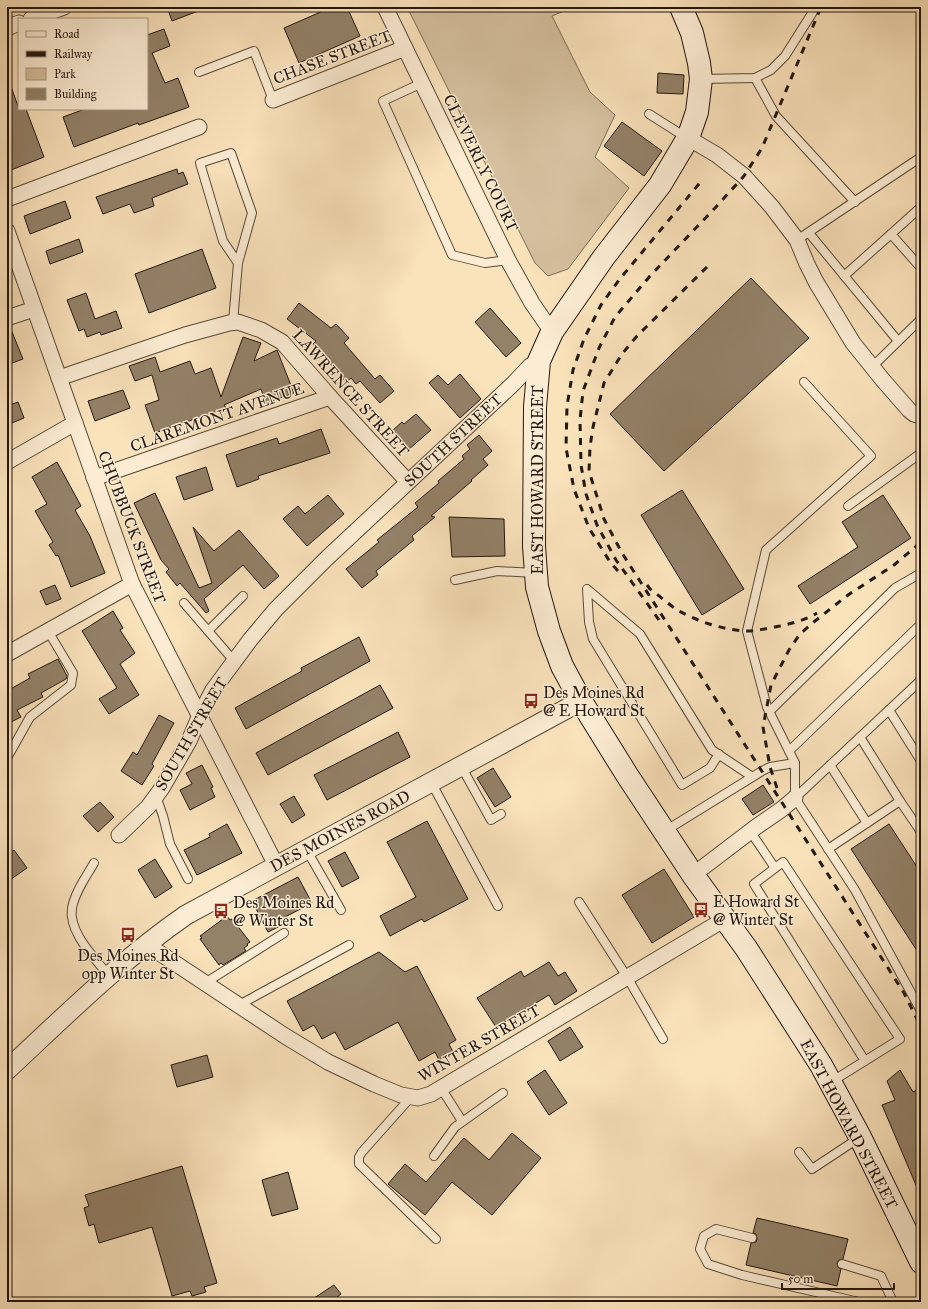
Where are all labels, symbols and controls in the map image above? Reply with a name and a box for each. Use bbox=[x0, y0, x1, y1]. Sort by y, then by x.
legend bbox=[18, 18, 148, 110]
street label: CHASE STREET bbox=[270, 26, 394, 88]
text: Road bbox=[54, 27, 80, 41]
text: Railway bbox=[54, 47, 93, 61]
text: Park bbox=[54, 67, 76, 81]
text: Building bbox=[54, 87, 97, 102]
street label: CLEVERLY COURT bbox=[439, 91, 523, 235]
street label: LAWRENCE STREET bbox=[289, 325, 413, 461]
street label: CLAREMONT AVENUE bbox=[127, 378, 307, 456]
street label: EAST HOWARD STREET bbox=[528, 385, 547, 575]
street label: SOUTH STREET bbox=[400, 390, 506, 490]
street label: CHUBBUCK STREET bbox=[94, 448, 170, 606]
street label: SOUTH STREET bbox=[151, 674, 231, 794]
place label: Des Moines Rd @ E Howard St bbox=[543, 683, 645, 720]
bus stop icon: Des Moines Rd @ E Howard St bbox=[522, 692, 540, 710]
street label: DES MOINES ROAD bbox=[267, 786, 413, 876]
place label: E Howard St @ Winter St bbox=[713, 892, 799, 929]
place label: Des Moines Rd @ Winter St bbox=[233, 893, 334, 930]
bus stop icon: E Howard St @ Winter St bbox=[692, 901, 710, 919]
bus stop icon: Des Moines Rd @ Winter St bbox=[212, 902, 230, 920]
bus stop icon: Des Moines Rd opp Winter St bbox=[119, 926, 137, 944]
place label: Des Moines Rd opp Winter St bbox=[77, 946, 179, 983]
street label: WINTER STREET bbox=[414, 1000, 544, 1086]
street label: EAST HOWARD STREET bbox=[796, 1036, 902, 1212]
scale bar bbox=[782, 1265, 894, 1291]
text: 50 m bbox=[788, 1272, 813, 1286]

